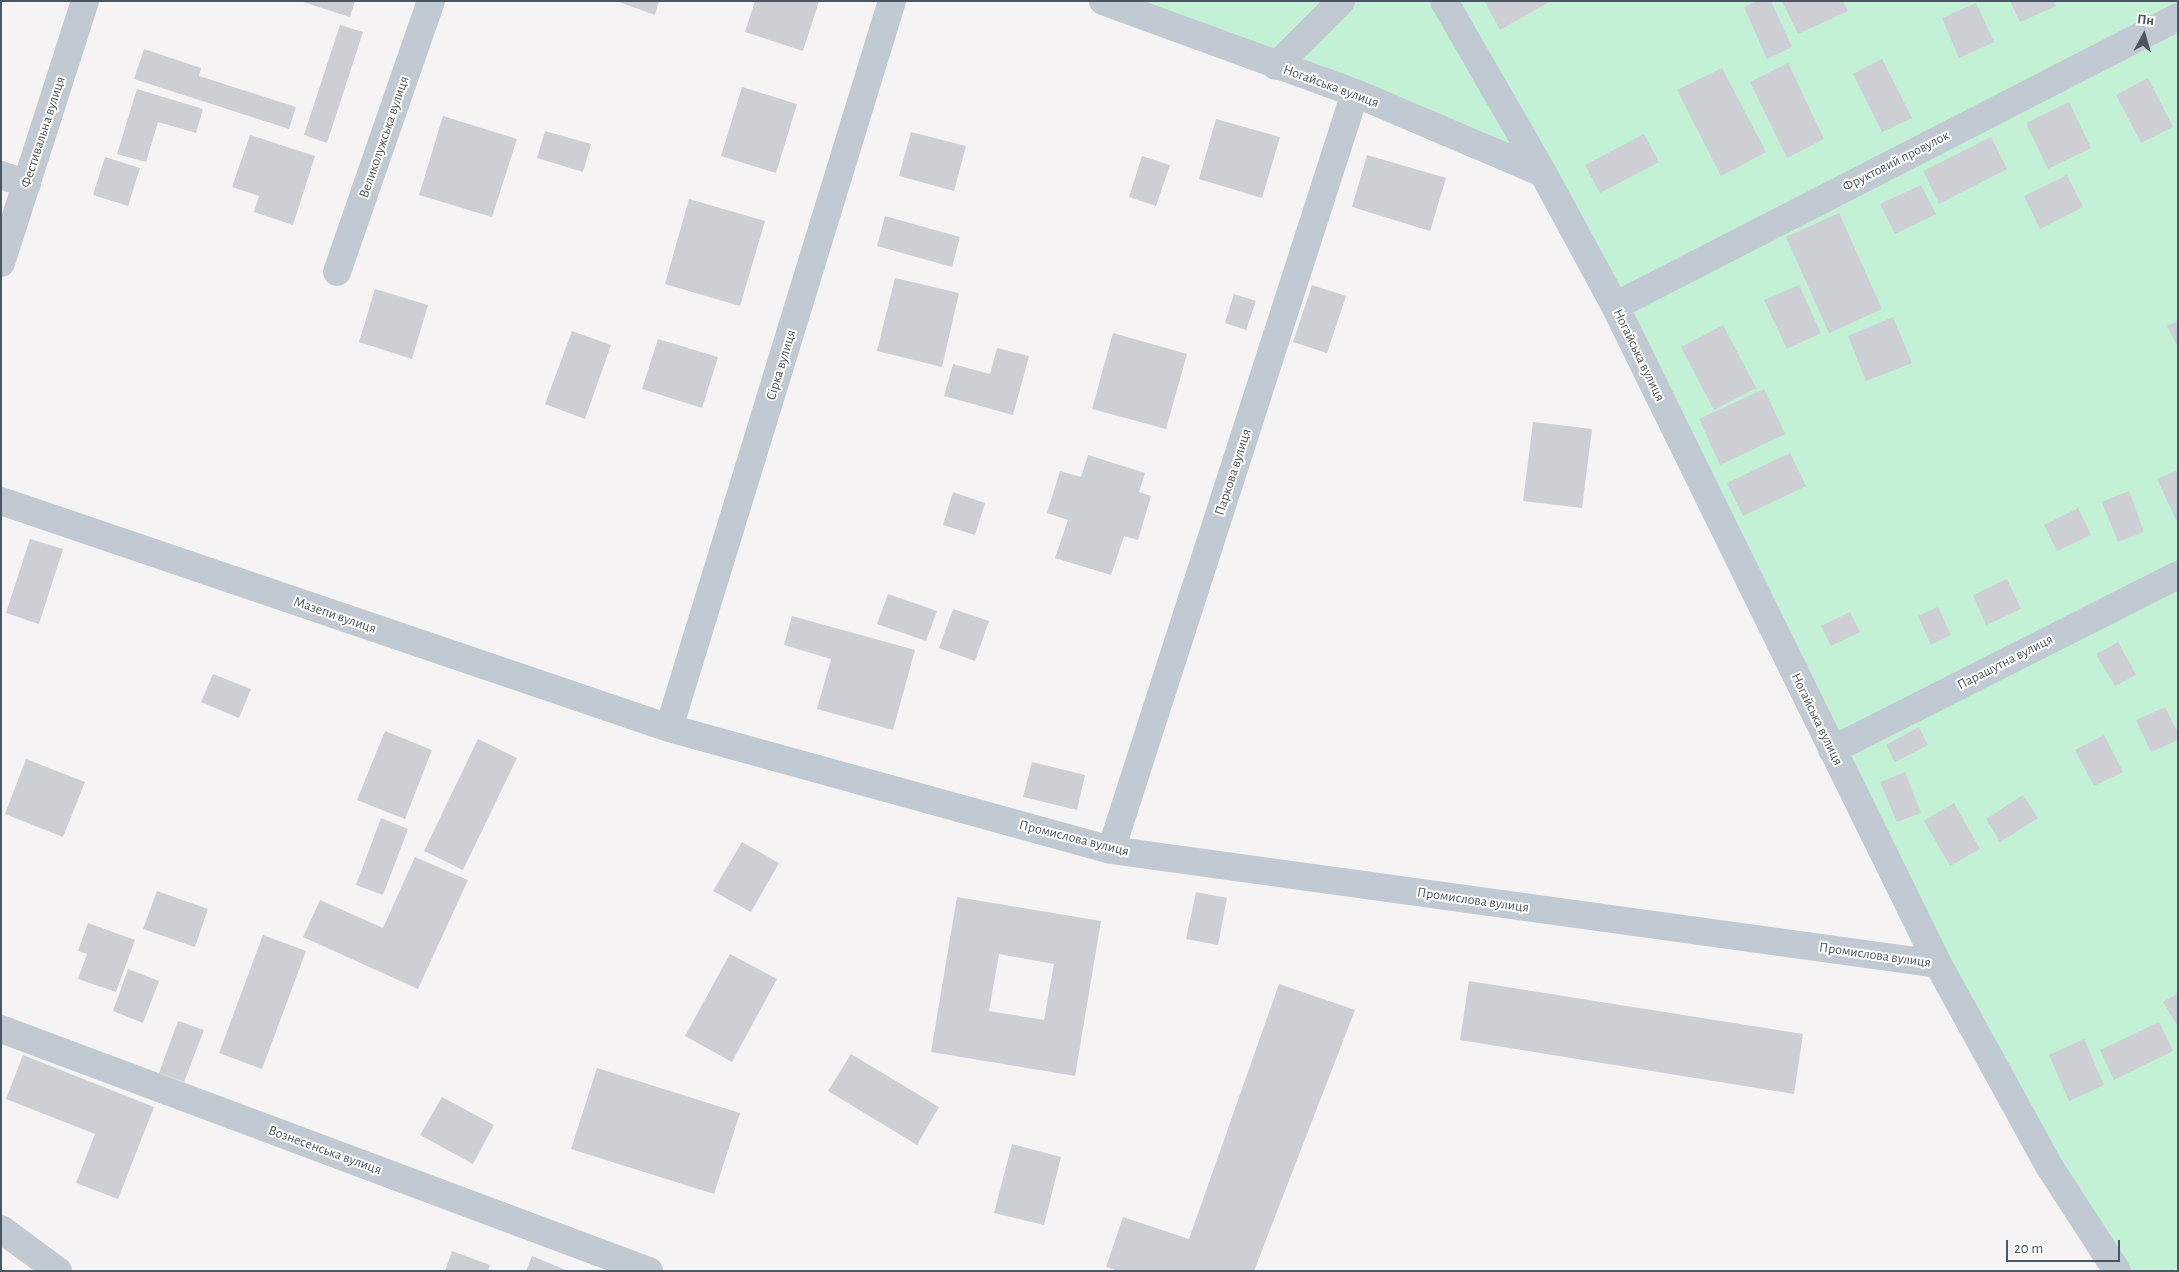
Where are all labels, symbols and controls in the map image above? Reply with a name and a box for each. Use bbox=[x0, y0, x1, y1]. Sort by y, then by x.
north arrow bbox=[2119, 10, 2169, 60]
text: Пн bbox=[2136, 12, 2155, 28]
street label: Ногайська вулиця bbox=[1281, 61, 1381, 111]
street label: Фестивальна вулиця bbox=[17, 74, 69, 190]
street label: Великолужська вулиця bbox=[355, 74, 413, 200]
street label: Фруктовий провулок bbox=[1840, 127, 1952, 195]
street label: Ногайська вулиця bbox=[1609, 306, 1669, 404]
street label: Сірка вулиця bbox=[762, 328, 800, 402]
street label: Паркова вулиця bbox=[1211, 427, 1255, 517]
street label: Мазепи вулиця bbox=[291, 593, 379, 637]
street label: Парашутна вулиця bbox=[1954, 631, 2056, 693]
street label: Ногайська вулиця bbox=[1787, 670, 1847, 768]
street label: Промислова вулиця bbox=[1017, 816, 1131, 860]
street label: Промислова вулиця bbox=[1416, 884, 1530, 916]
street label: Промислова вулиця bbox=[1818, 939, 1932, 971]
street label: Вознесенська вулиця bbox=[266, 1122, 384, 1178]
scale bar bbox=[2009, 1230, 2123, 1262]
text: 20 m bbox=[2014, 1241, 2043, 1256]

